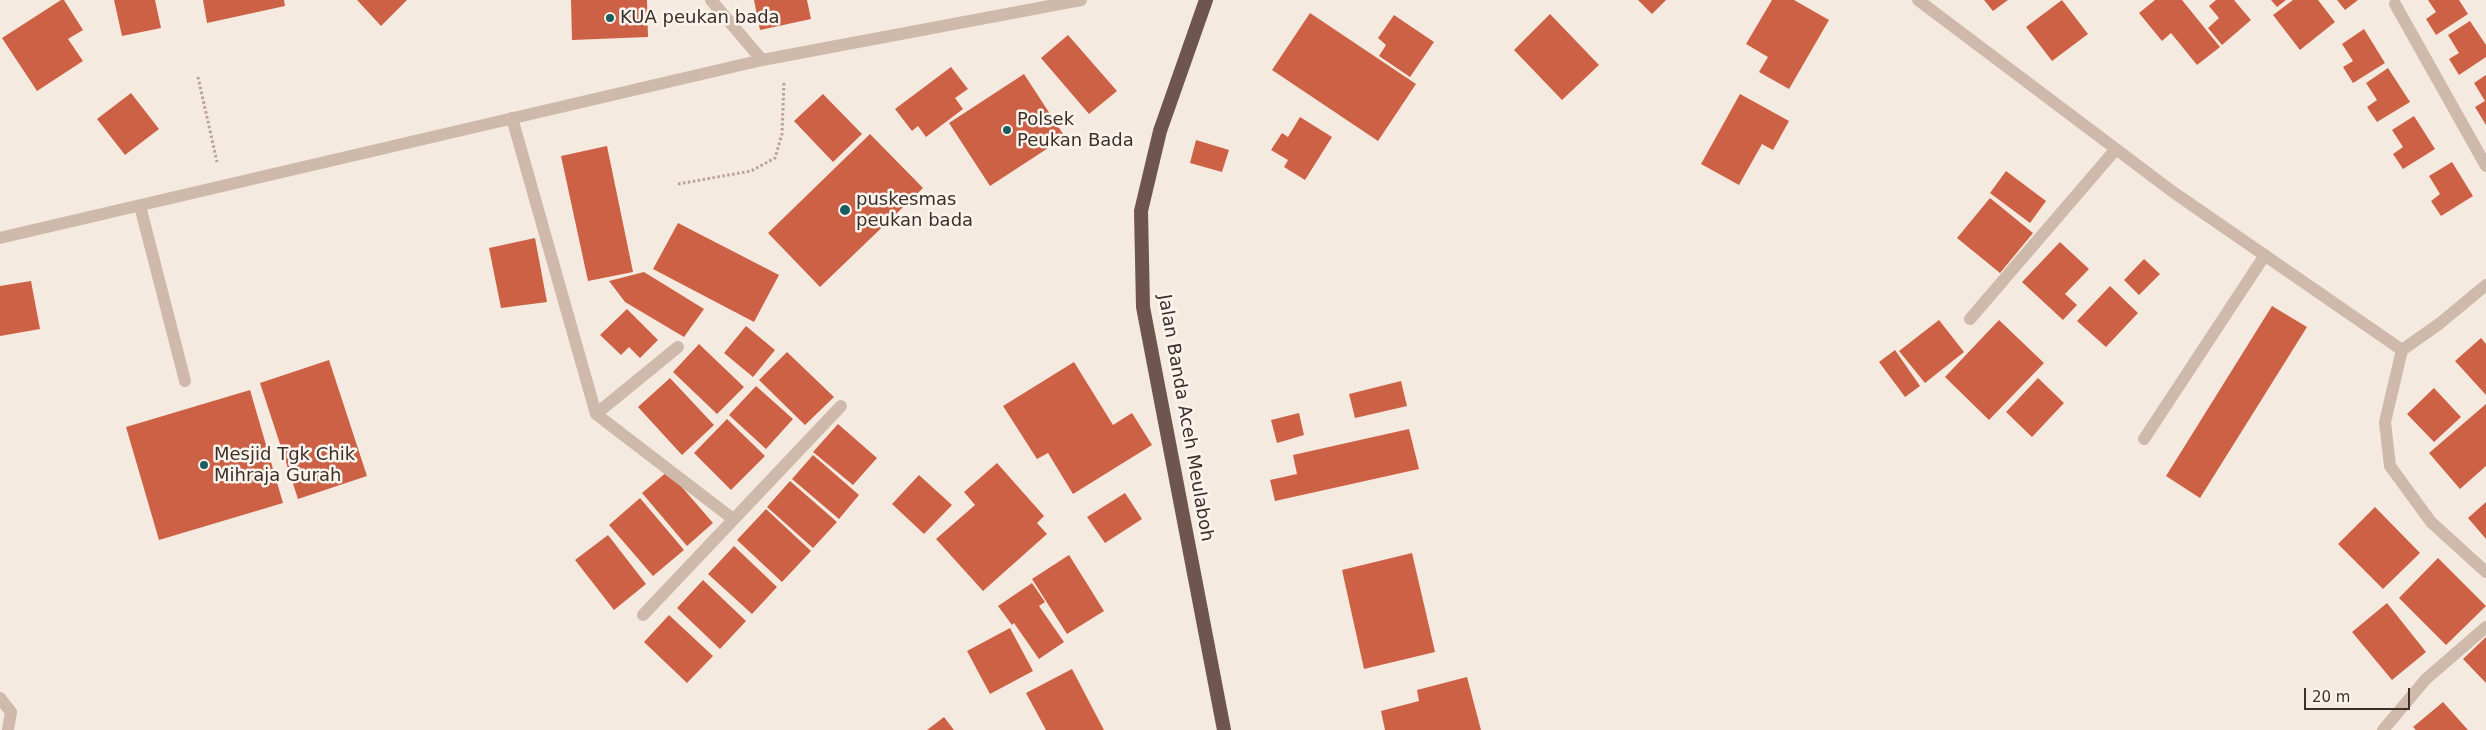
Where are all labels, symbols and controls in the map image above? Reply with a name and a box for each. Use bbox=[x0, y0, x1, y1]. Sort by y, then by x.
place label: KUA peukan bada bbox=[620, 7, 780, 29]
marker: KUA peukan bada bbox=[604, 12, 616, 24]
place label: Polsek Peukan Bada bbox=[1017, 109, 1134, 152]
marker: Polsek Peukan Bada bbox=[1001, 124, 1013, 136]
place label: puskesmas peukan bada bbox=[856, 189, 973, 232]
marker: puskesmas peukan bada bbox=[838, 203, 852, 217]
street label: Jalan Banda Aceh Meulaboh bbox=[1153, 293, 1217, 543]
place label: Mesjid Tgk Chik Mihraja Gurah bbox=[214, 444, 355, 486]
marker: Mesjid Tgk Chik Mihraja Gurah bbox=[198, 459, 210, 471]
scale bar bbox=[2306, 678, 2412, 710]
text: 20 m bbox=[2312, 688, 2350, 706]

